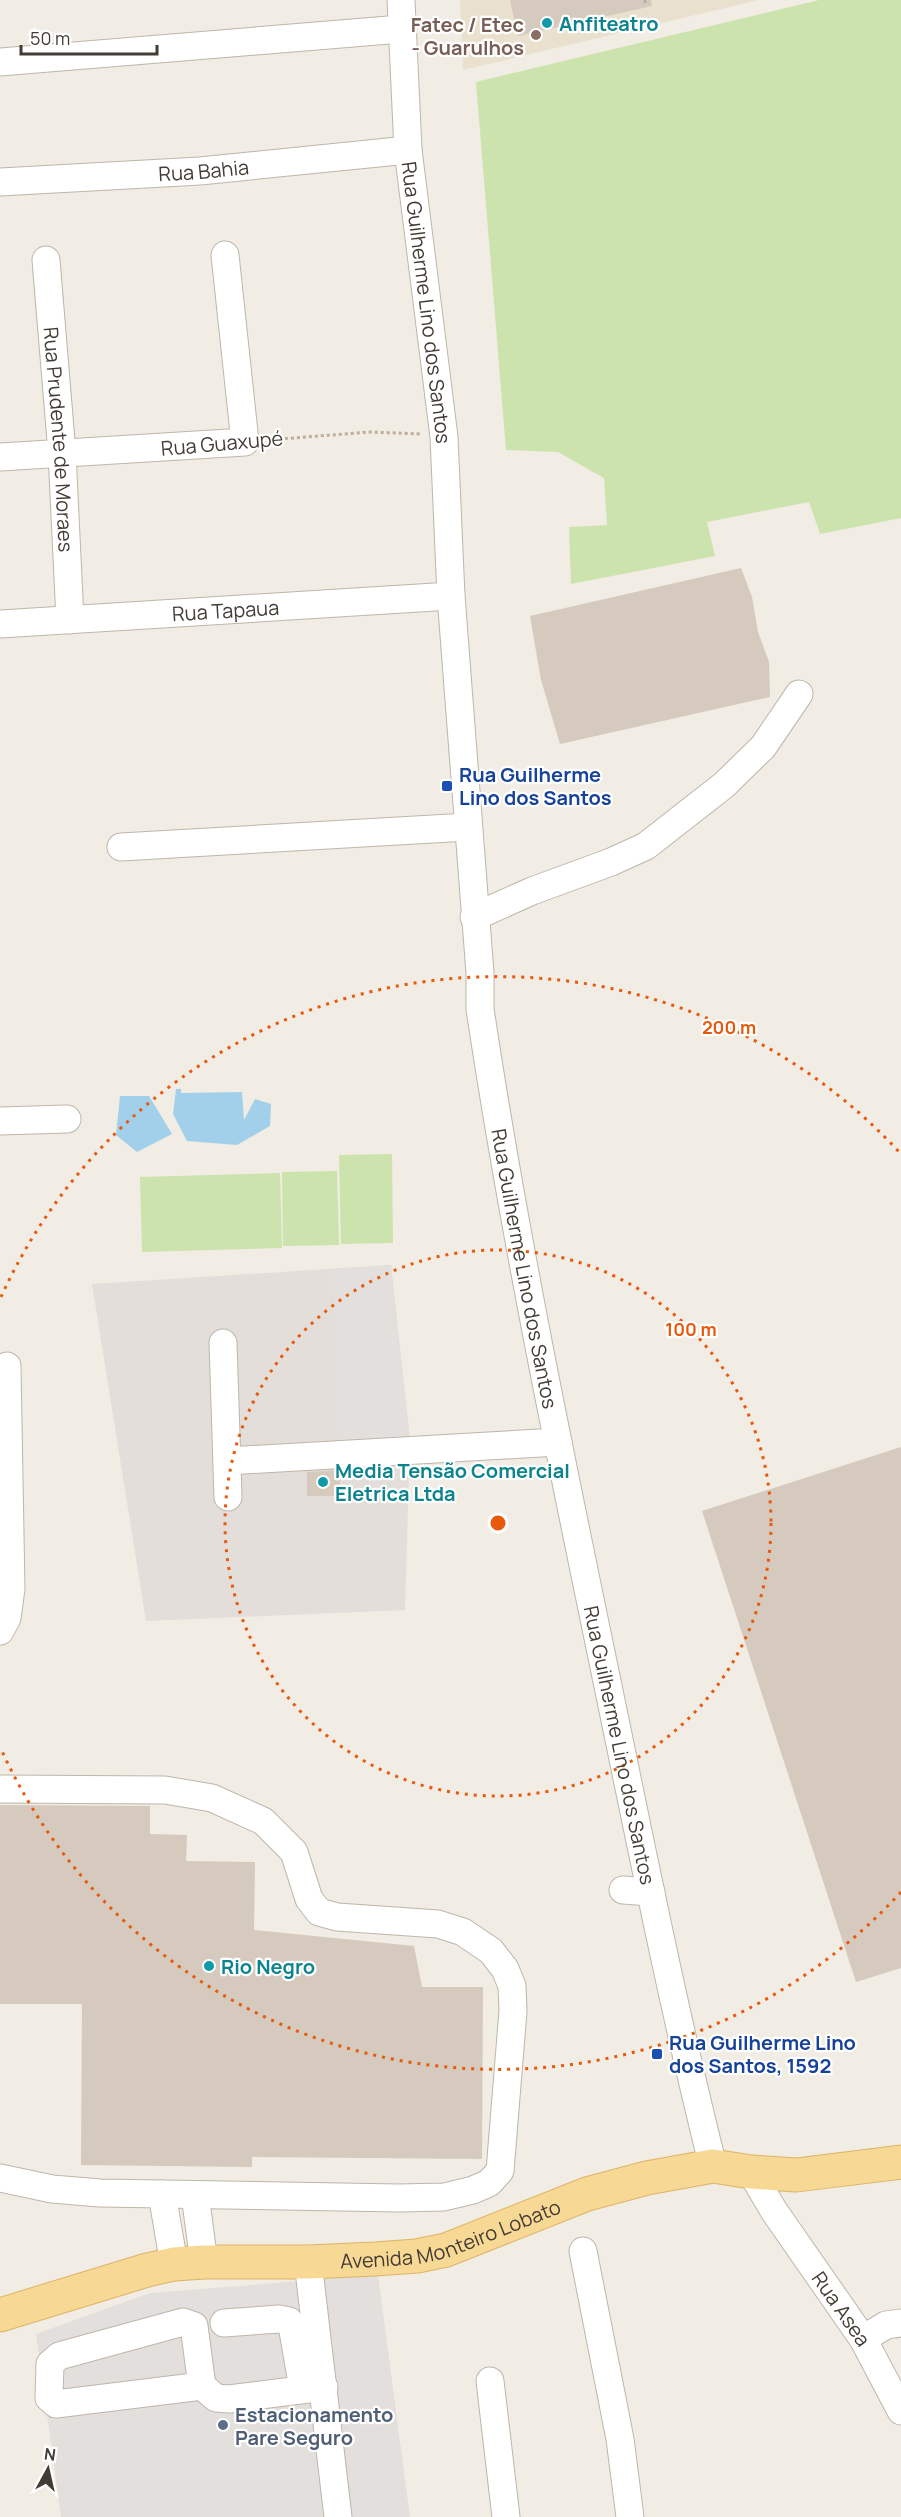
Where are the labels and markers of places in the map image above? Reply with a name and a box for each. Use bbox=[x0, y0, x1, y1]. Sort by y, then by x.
place label: Anfiteatro bbox=[559, 10, 659, 37]
place label: Fatec / Etec - Guarulhos bbox=[411, 11, 524, 61]
marker: Anfiteatro bbox=[540, 16, 554, 30]
marker: Fatec / Etec - Guarulhos bbox=[529, 28, 543, 42]
place label: Rua Guilherme Lino dos Santos bbox=[459, 761, 612, 811]
marker: Rua Guilherme Lino dos Santos bbox=[440, 779, 454, 793]
place label: Media Tensão Comercial Eletrica Ltda bbox=[335, 1457, 570, 1507]
marker: Media Tensão Comercial Eletrica Ltda bbox=[316, 1475, 330, 1489]
centre of rings bbox=[488, 1513, 508, 1533]
place label: Rio Negro bbox=[221, 1953, 315, 1980]
marker: Rio Negro bbox=[202, 1959, 216, 1973]
place label: Rua Guilherme Lino dos Santos, 1592 bbox=[669, 2029, 856, 2079]
marker: Rua Guilherme Lino dos Santos, 1592 bbox=[650, 2047, 664, 2061]
place label: Estacionamento Pare Seguro bbox=[235, 2401, 393, 2451]
marker: Estacionamento Pare Seguro bbox=[216, 2418, 230, 2432]

